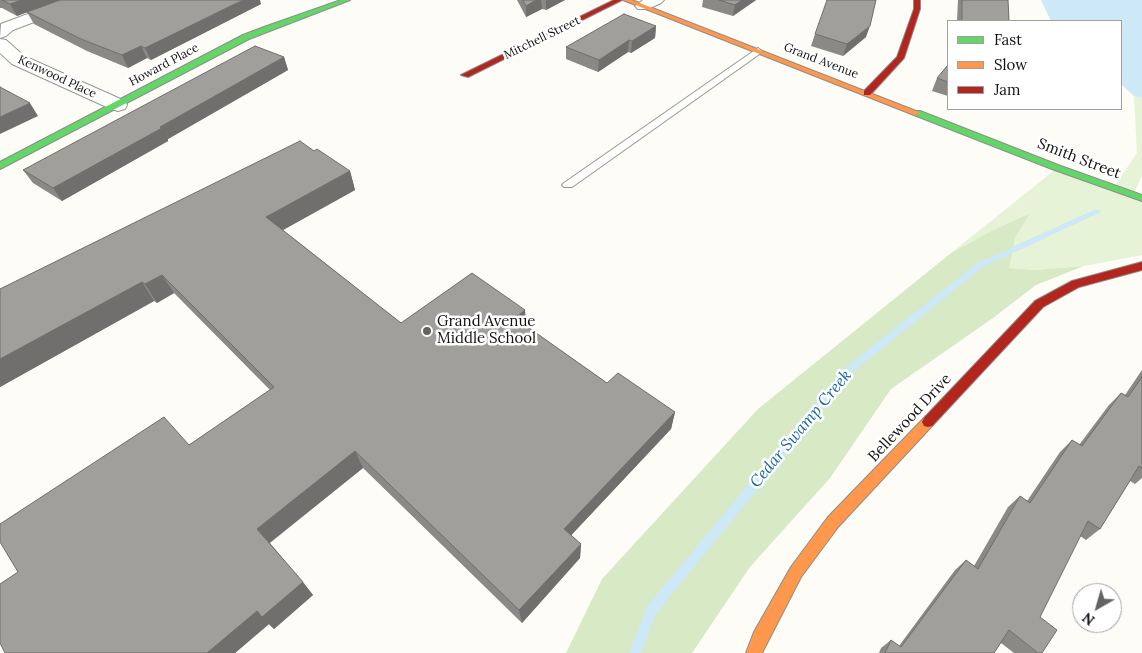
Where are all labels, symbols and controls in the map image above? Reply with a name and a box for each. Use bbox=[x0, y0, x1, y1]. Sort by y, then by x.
street label: Mitchell Street bbox=[502, 13, 582, 63]
legend bbox=[947, 20, 1122, 110]
text: Fast bbox=[994, 30, 1022, 49]
street label: Grand Avenue bbox=[782, 40, 860, 82]
street label: Howard Place bbox=[127, 41, 201, 89]
street label: Kenwood Place bbox=[15, 53, 99, 101]
text: Slow bbox=[994, 55, 1027, 74]
text: Jam bbox=[994, 80, 1021, 99]
street label: Smith Street bbox=[1035, 135, 1123, 183]
place label: Grand Avenue Middle School bbox=[437, 313, 536, 348]
marker: Grand Avenue Middle School bbox=[421, 325, 433, 337]
water label: Cedar Swamp Creek bbox=[746, 366, 856, 492]
street label: Bellewood Drive bbox=[865, 370, 955, 466]
north arrow bbox=[1072, 583, 1122, 633]
text: N bbox=[1079, 609, 1098, 629]

